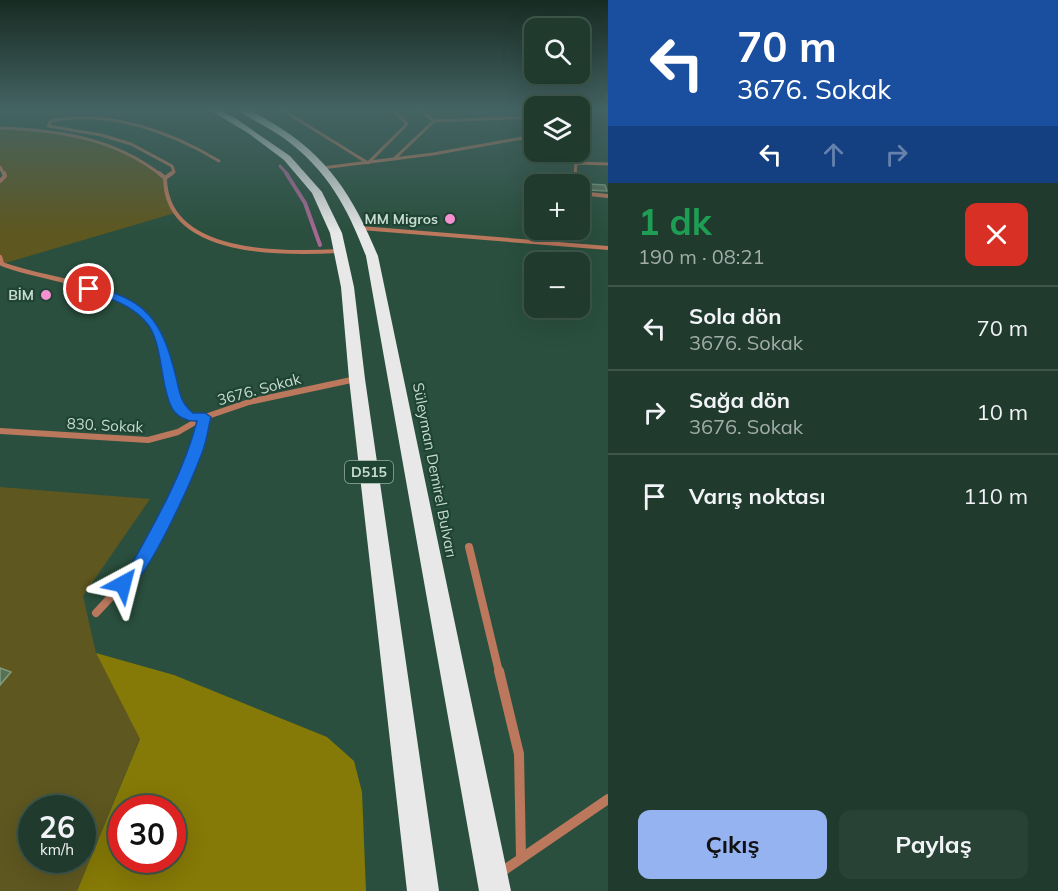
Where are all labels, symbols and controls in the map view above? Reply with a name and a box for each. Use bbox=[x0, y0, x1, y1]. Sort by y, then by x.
map controls bbox=[524, 18, 590, 318]
button: search bbox=[524, 18, 590, 84]
text: 70 m bbox=[737, 20, 837, 73]
icon: left bbox=[638, 24, 716, 102]
text: 3676. Sokak bbox=[737, 72, 891, 106]
button: layers bbox=[524, 96, 590, 162]
icon: left bbox=[754, 138, 787, 171]
icon: ahead bbox=[817, 138, 850, 171]
icon: right bbox=[880, 138, 913, 171]
button: + bbox=[524, 174, 590, 240]
text: 1 dk bbox=[638, 199, 712, 244]
button: close bbox=[965, 203, 1028, 266]
place label: MM Migros bbox=[365, 210, 438, 228]
marker: MM Migros bbox=[443, 212, 457, 226]
text: 190 m · 08:21 bbox=[638, 244, 764, 269]
button: − bbox=[524, 252, 590, 318]
pin bbox=[63, 263, 114, 314]
icon: arrive bbox=[72, 272, 105, 305]
place label: BİM bbox=[8, 286, 34, 304]
marker: BİM bbox=[39, 288, 53, 302]
text: Sola dön bbox=[689, 302, 782, 330]
icon: left bbox=[638, 312, 671, 345]
text: 70 m bbox=[977, 314, 1028, 342]
text: 3676. Sokak bbox=[689, 330, 803, 355]
street label: 3676. Sokak bbox=[215, 369, 303, 409]
street label: Süleyman Demirel Bulvarı bbox=[409, 381, 461, 559]
text: Sağa dön bbox=[689, 386, 790, 414]
icon: right bbox=[638, 396, 671, 429]
text: 10 m bbox=[977, 398, 1028, 426]
street label: 830. Sokak bbox=[66, 414, 144, 437]
text: 3676. Sokak bbox=[689, 414, 803, 439]
road number: D515 bbox=[345, 461, 393, 483]
icon: arrive bbox=[638, 480, 671, 513]
text: Varış noktası bbox=[689, 482, 825, 510]
text: 110 m bbox=[963, 482, 1028, 510]
position arrow bbox=[91, 552, 155, 616]
speed limit sign: 30 bbox=[108, 795, 186, 873]
text: 26 bbox=[39, 808, 75, 846]
button: Çıkış bbox=[638, 810, 827, 879]
button: Paylaş bbox=[839, 810, 1028, 879]
text: km/h bbox=[40, 840, 74, 859]

